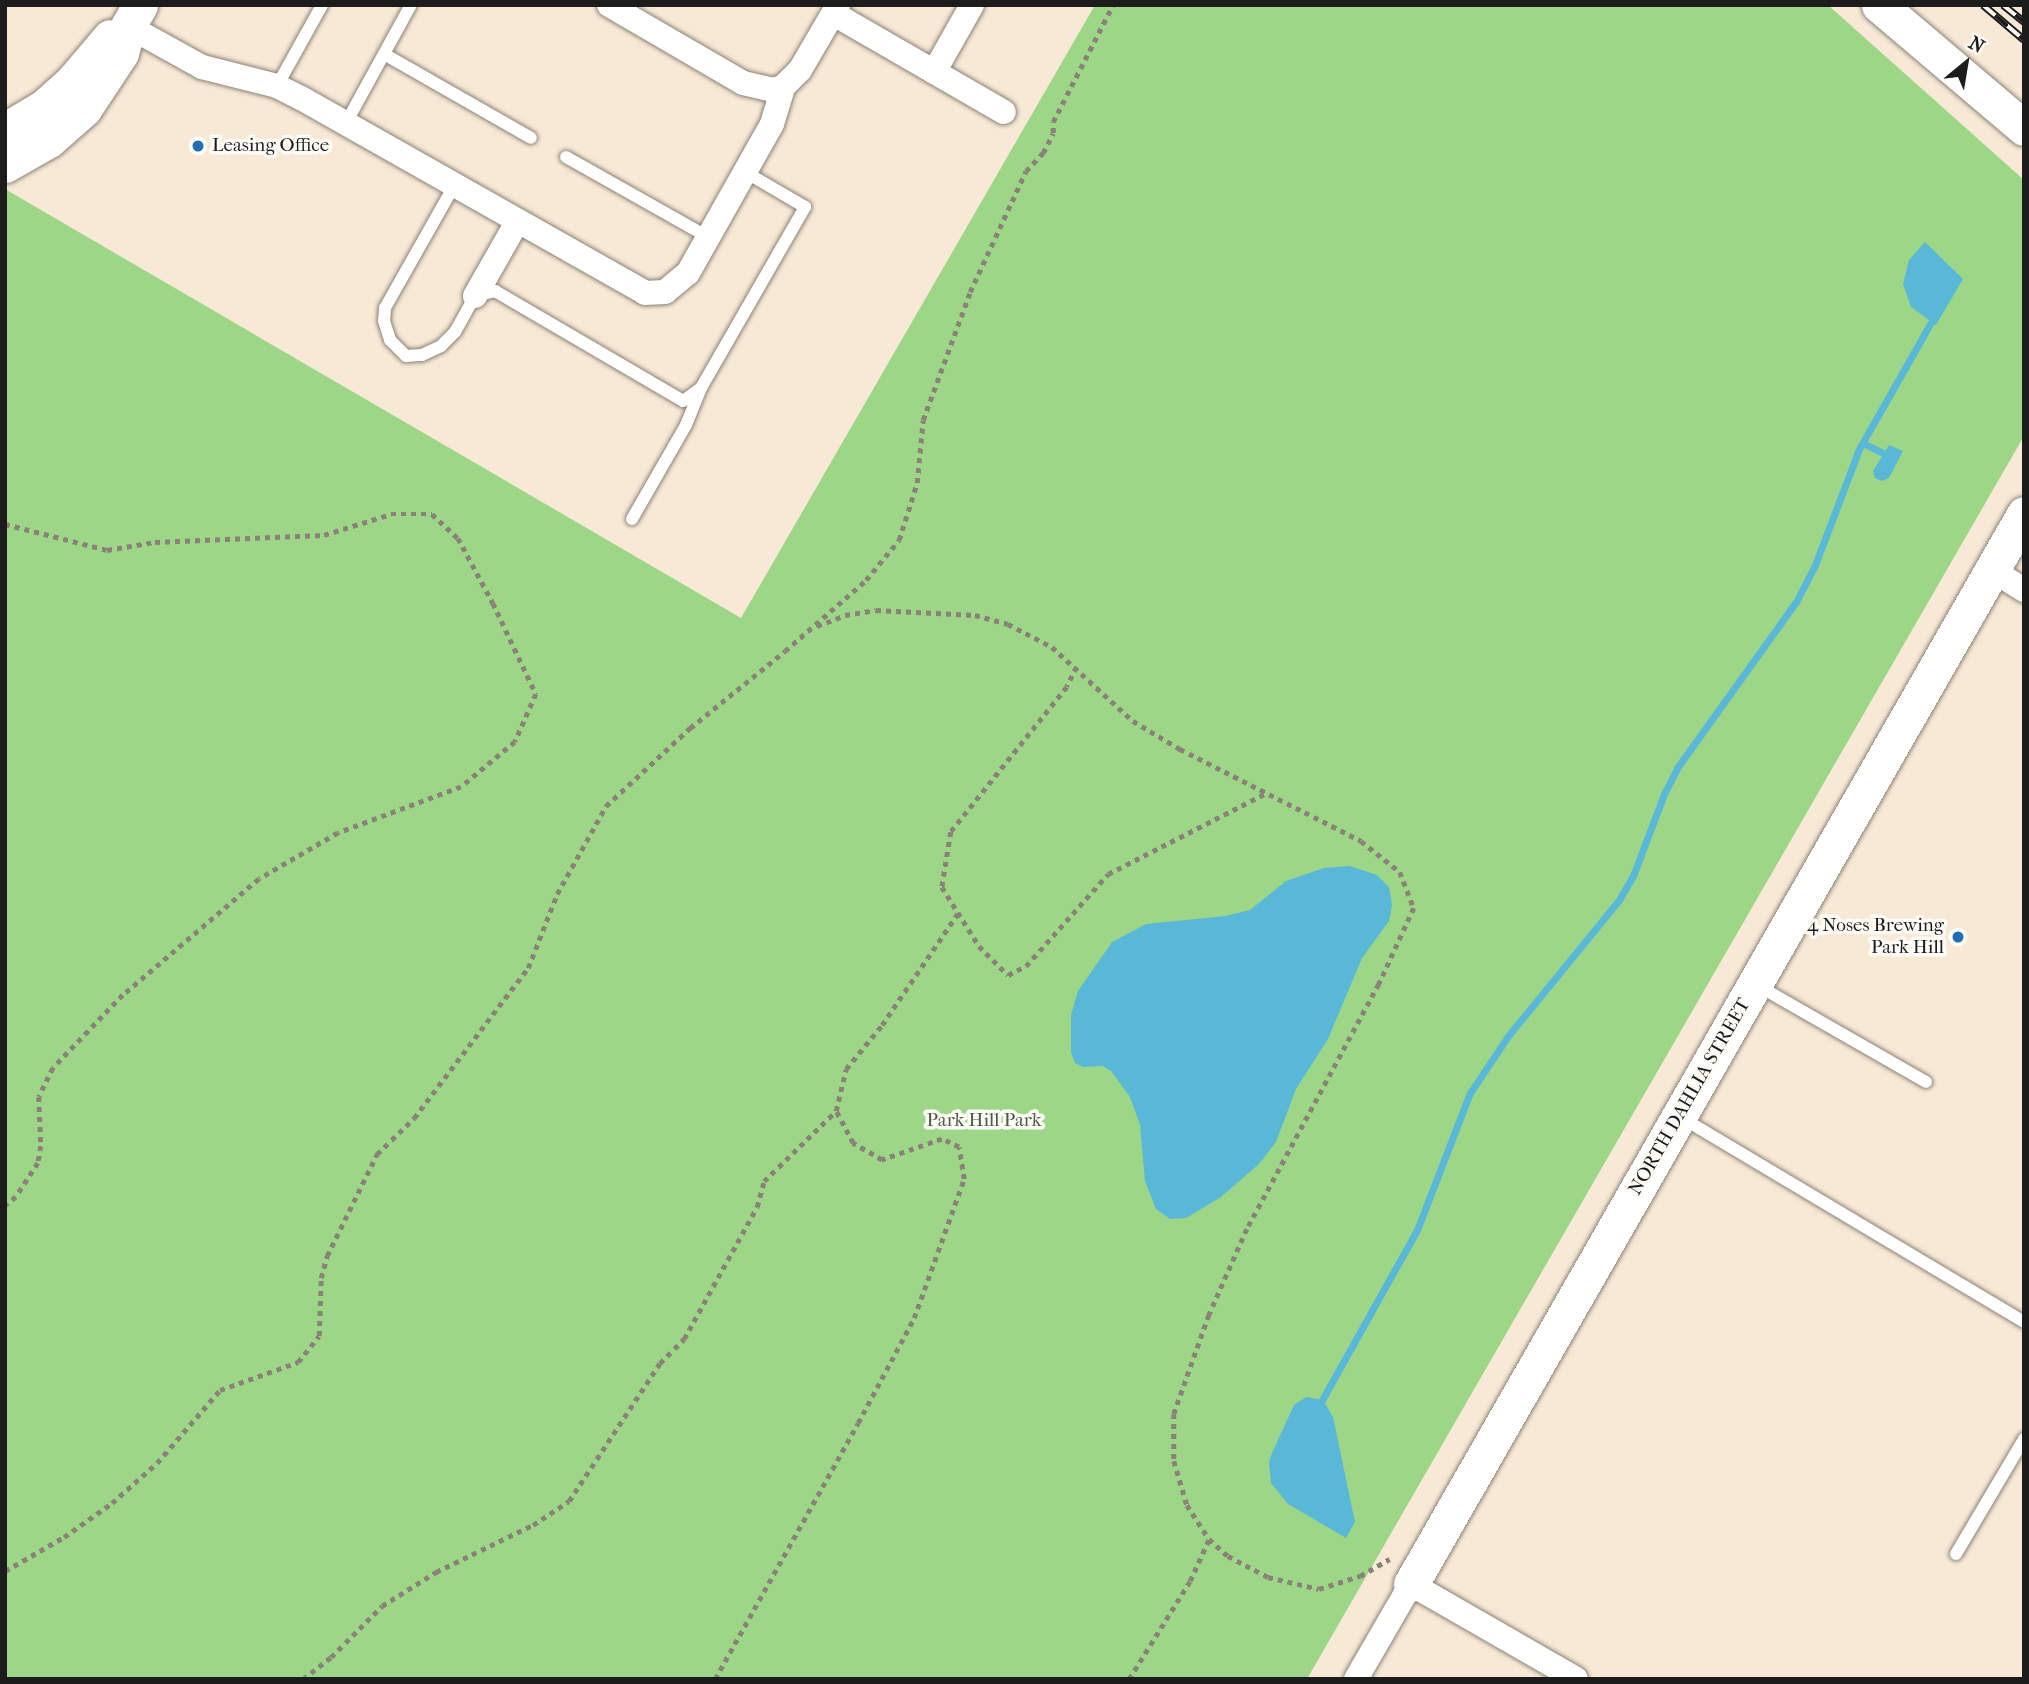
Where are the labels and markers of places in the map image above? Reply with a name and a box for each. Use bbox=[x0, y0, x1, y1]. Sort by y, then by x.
place label: Leasing Office bbox=[212, 135, 329, 157]
marker: Leasing Office bbox=[190, 138, 206, 154]
place label: 4 Noses Brewing Park Hill bbox=[1807, 915, 1944, 959]
marker: 4 Noses Brewing Park Hill bbox=[1950, 929, 1966, 945]

